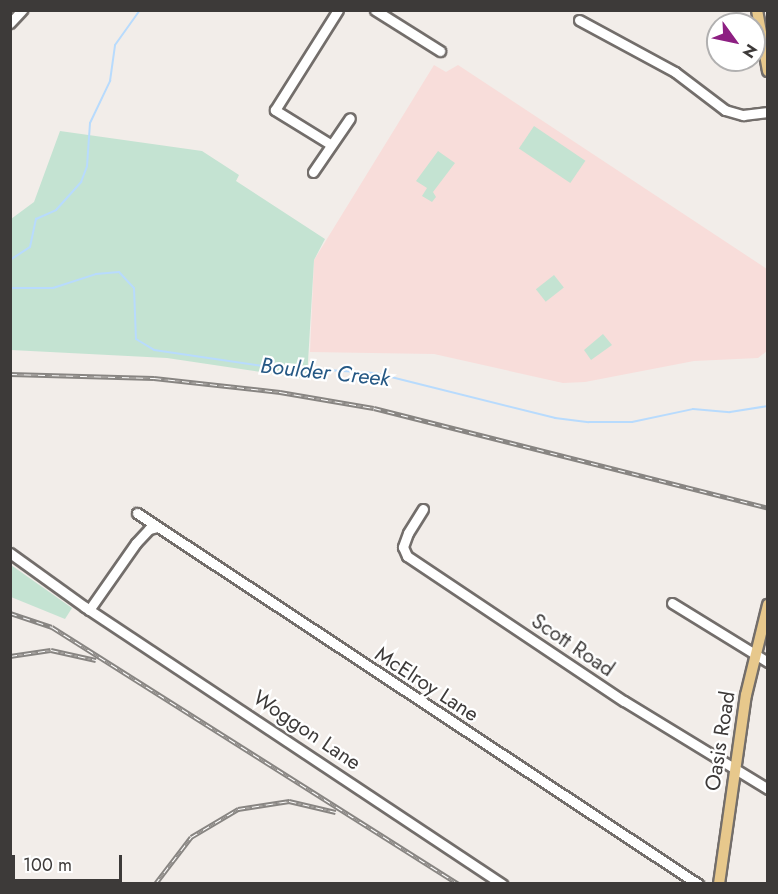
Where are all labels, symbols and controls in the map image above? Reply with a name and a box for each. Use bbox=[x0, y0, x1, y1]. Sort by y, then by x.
north arrow bbox=[706, 12, 766, 72]
text: N bbox=[737, 39, 763, 63]
water label: Boulder Creek bbox=[259, 352, 391, 392]
street label: Scott Road bbox=[527, 608, 619, 682]
street label: McElroy Lane bbox=[370, 641, 484, 727]
street label: Woggon Lane bbox=[248, 685, 366, 775]
street label: Oasis Road bbox=[700, 689, 740, 793]
scale bar bbox=[15, 843, 124, 881]
text: 100 m bbox=[23, 852, 72, 878]

